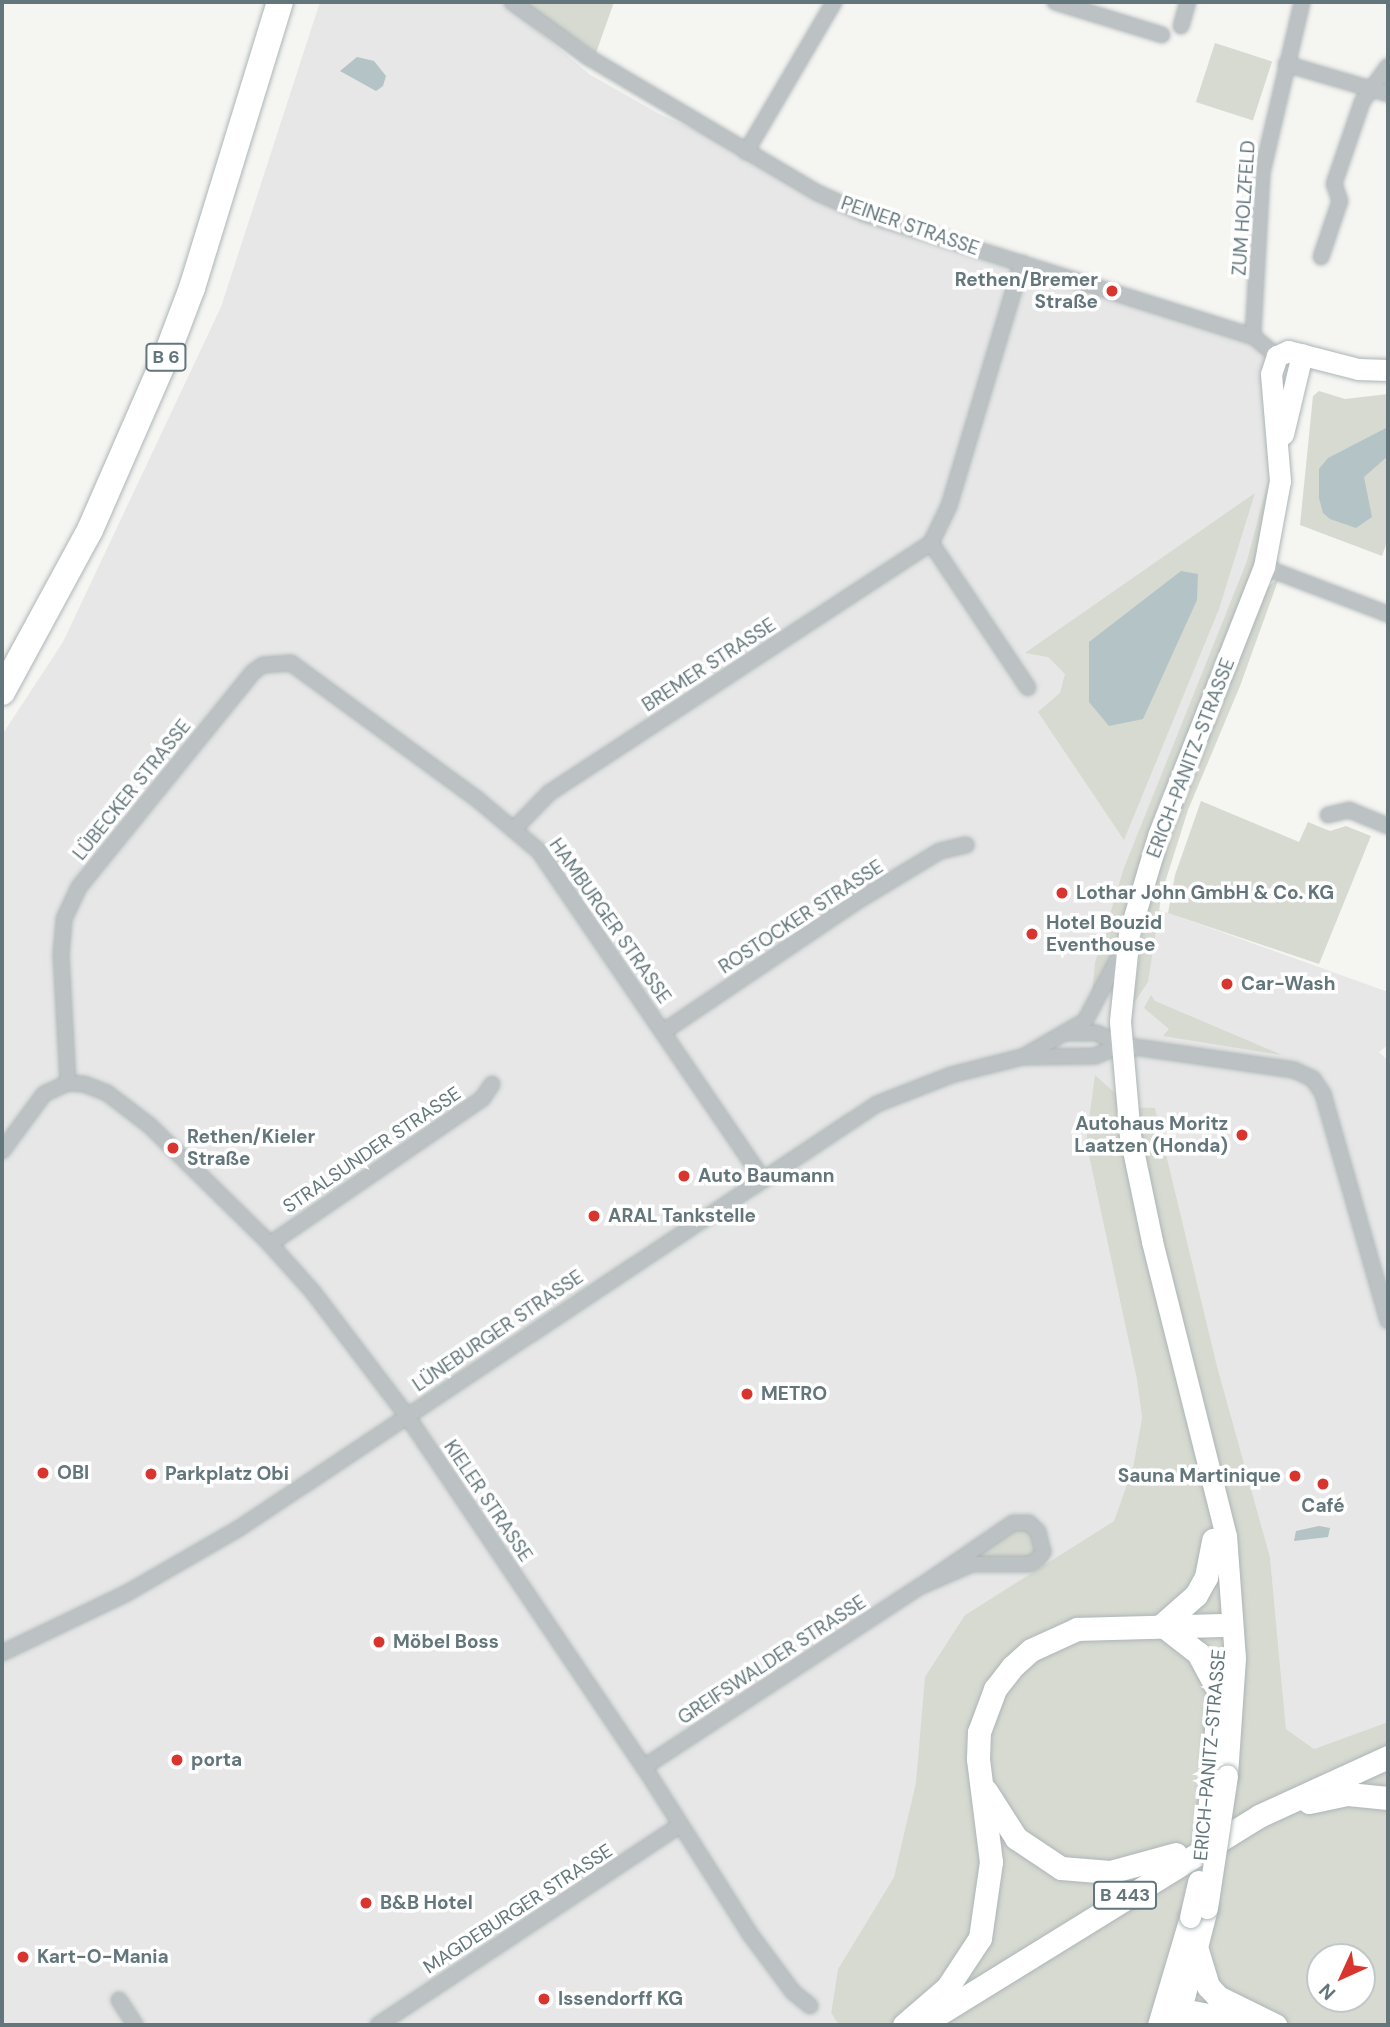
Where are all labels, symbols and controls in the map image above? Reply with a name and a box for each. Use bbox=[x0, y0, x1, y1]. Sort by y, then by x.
street label: ZUM HOLZFELD bbox=[1228, 140, 1260, 276]
street label: PEINER STRASSE bbox=[838, 192, 982, 260]
place label: Rethen/Bremer Straße bbox=[955, 269, 1098, 313]
marker: Rethen/Bremer Straße bbox=[1104, 283, 1120, 299]
road number: B 6 bbox=[145, 342, 187, 372]
street label: BREMER STRASSE bbox=[638, 613, 780, 717]
street label: ERICH-PANITZ-STRASSE bbox=[1142, 655, 1240, 861]
street label: LÜBECKER STRASSE bbox=[68, 715, 196, 865]
street label: HAMBURGER STRASSE bbox=[544, 834, 676, 1008]
street label: ROSTOCKER STRASSE bbox=[715, 855, 887, 979]
place label: Lothar John GmbH & Co. KG bbox=[1076, 882, 1334, 904]
marker: Lothar John GmbH & Co. KG bbox=[1054, 885, 1070, 901]
place label: Hotel Bouzid Eventhouse bbox=[1046, 912, 1162, 956]
marker: Hotel Bouzid Eventhouse bbox=[1024, 926, 1040, 942]
place label: Car-Wash bbox=[1241, 973, 1335, 995]
marker: Car-Wash bbox=[1219, 976, 1235, 992]
street label: STRALSUNDER STRASSE bbox=[279, 1082, 465, 1218]
place label: Autohaus Moritz Laatzen (Honda) bbox=[1074, 1113, 1228, 1157]
place label: Rethen/Kieler Straße bbox=[187, 1126, 315, 1170]
marker: Autohaus Moritz Laatzen (Honda) bbox=[1234, 1127, 1250, 1143]
marker: Rethen/Kieler Straße bbox=[165, 1140, 181, 1156]
place label: Auto Baumann bbox=[698, 1165, 834, 1187]
marker: Auto Baumann bbox=[676, 1168, 692, 1184]
place label: ARAL Tankstelle bbox=[608, 1205, 756, 1227]
marker: ARAL Tankstelle bbox=[586, 1208, 602, 1224]
street label: LÜNEBURGER STRASSE bbox=[409, 1266, 587, 1396]
place label: METRO bbox=[761, 1383, 827, 1405]
marker: METRO bbox=[739, 1386, 755, 1402]
street label: KIELER STRASSE bbox=[439, 1436, 537, 1566]
place label: OBI bbox=[57, 1462, 89, 1484]
place label: Parkplatz Obi bbox=[165, 1463, 289, 1485]
marker: OBI bbox=[35, 1465, 51, 1481]
place label: Sauna Martinique bbox=[1118, 1465, 1281, 1487]
marker: Parkplatz Obi bbox=[143, 1466, 159, 1482]
marker: Sauna Martinique bbox=[1287, 1468, 1303, 1484]
marker: Café bbox=[1315, 1476, 1331, 1492]
place label: Café bbox=[1301, 1495, 1345, 1517]
street label: GREIFSWALDER STRASSE bbox=[674, 1591, 870, 1729]
place label: Möbel Boss bbox=[393, 1631, 499, 1653]
marker: Möbel Boss bbox=[371, 1634, 387, 1650]
street label: ERICH-PANITZ-STRASSE bbox=[1189, 1648, 1231, 1862]
place label: porta bbox=[191, 1749, 242, 1771]
marker: porta bbox=[169, 1752, 185, 1768]
street label: MAGDEBURGER STRASSE bbox=[419, 1839, 617, 1979]
road number: B 443 bbox=[1092, 1881, 1158, 1910]
place label: B&B Hotel bbox=[380, 1892, 473, 1914]
marker: B&B Hotel bbox=[358, 1895, 374, 1911]
north arrow bbox=[1306, 1943, 1376, 2013]
place label: Kart-O-Mania bbox=[37, 1946, 169, 1968]
marker: Kart-O-Mania bbox=[15, 1949, 31, 1965]
text: N bbox=[1313, 1978, 1341, 2006]
place label: Issendorff KG bbox=[558, 1988, 683, 2010]
marker: Issendorff KG bbox=[536, 1991, 552, 2007]

